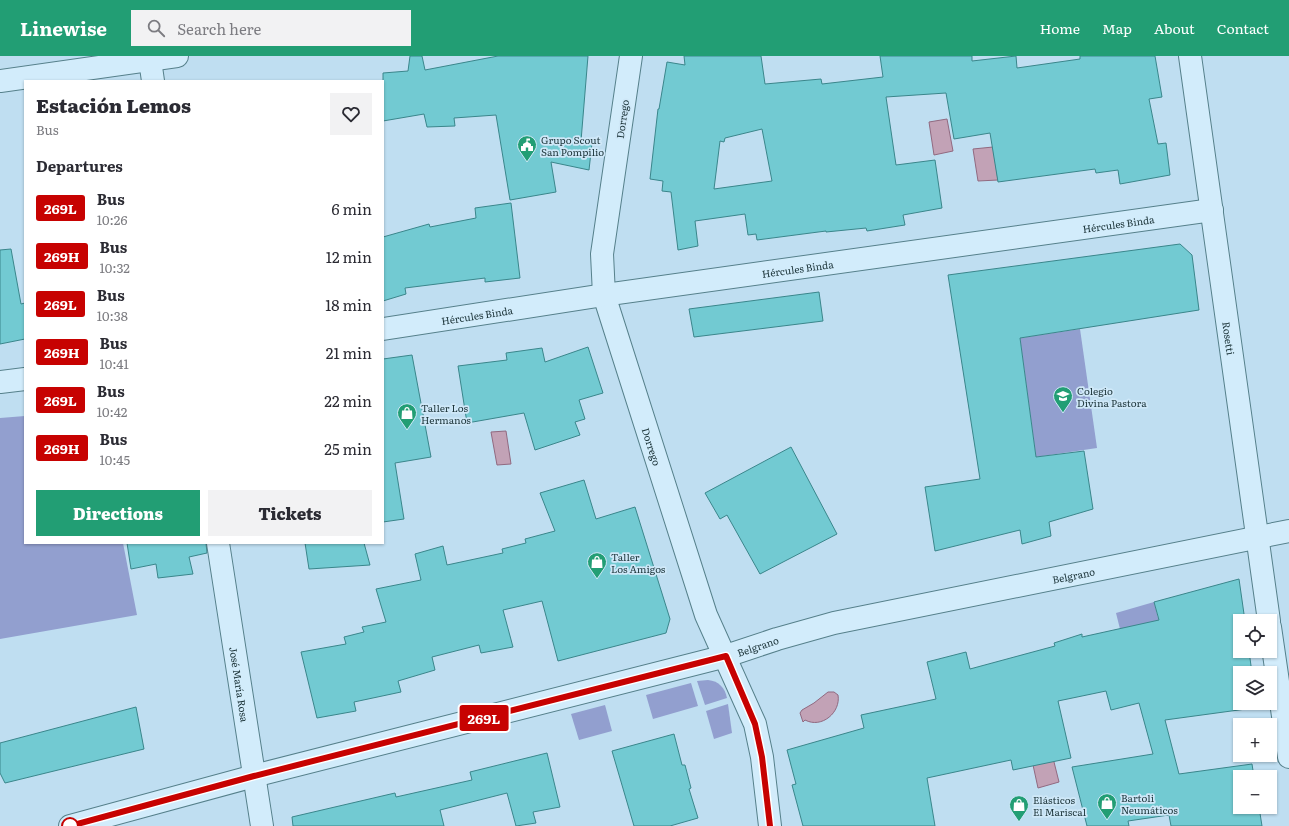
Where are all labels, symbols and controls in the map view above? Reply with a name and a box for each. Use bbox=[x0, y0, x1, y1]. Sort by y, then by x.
search box bbox=[131, 10, 411, 46]
text: Linewise bbox=[20, 14, 107, 42]
icon: search bbox=[145, 17, 167, 39]
text: Search here bbox=[177, 17, 261, 40]
text: Home bbox=[1040, 18, 1080, 38]
text: Map bbox=[1102, 18, 1132, 38]
text: About bbox=[1154, 18, 1195, 38]
text: Contact bbox=[1217, 18, 1269, 38]
text: Estación Lemos bbox=[36, 91, 191, 119]
button: heart bbox=[330, 93, 372, 135]
street label: Dorrego bbox=[612, 98, 632, 139]
text: Bus bbox=[36, 120, 59, 139]
place label: Grupo Scout San Pompilio bbox=[541, 132, 604, 159]
public building icon: Grupo Scout San Pompilio bbox=[516, 134, 538, 162]
text: Departures bbox=[36, 154, 123, 177]
text: Bus bbox=[97, 187, 125, 210]
text: 6 min bbox=[331, 197, 372, 220]
text: 269L bbox=[44, 198, 77, 218]
text: 10:26 bbox=[97, 210, 127, 229]
street label: Hércules Binda bbox=[1082, 211, 1156, 236]
text: Bus bbox=[100, 235, 127, 258]
text: 12 min bbox=[326, 245, 372, 268]
text: 269H bbox=[44, 246, 80, 266]
street label: Hércules Binda bbox=[761, 255, 835, 280]
text: 10:32 bbox=[100, 258, 130, 277]
text: Bus bbox=[97, 283, 125, 306]
text: 18 min bbox=[325, 293, 372, 316]
text: 269L bbox=[44, 294, 77, 314]
street label: Hércules Binda bbox=[440, 302, 514, 327]
text: 10:38 bbox=[97, 306, 128, 325]
street label: Rosetti bbox=[1220, 321, 1239, 357]
text: Bus bbox=[100, 331, 127, 354]
text: 21 min bbox=[326, 341, 372, 364]
text: 269H bbox=[44, 342, 80, 362]
text: 10:41 bbox=[100, 354, 129, 373]
text: Bus bbox=[97, 379, 125, 402]
place label: Colegio Divina Pastora bbox=[1077, 383, 1147, 410]
school or university icon: Colegio Divina Pastora bbox=[1052, 385, 1074, 413]
text: 22 min bbox=[324, 389, 372, 412]
text: 269L bbox=[44, 390, 77, 410]
place label: Taller Los Hermanos bbox=[421, 400, 471, 427]
text: 10:42 bbox=[97, 402, 127, 421]
shop icon: Taller Los Hermanos bbox=[396, 402, 418, 430]
street label: Dorrego bbox=[639, 425, 665, 467]
text: Bus bbox=[100, 427, 127, 450]
text: 25 min bbox=[324, 437, 372, 460]
text: 269H bbox=[44, 438, 80, 458]
text: 10:45 bbox=[100, 450, 130, 469]
button: Directions bbox=[36, 490, 200, 536]
button: Tickets bbox=[208, 490, 372, 536]
place label: Taller Los Amigos bbox=[611, 549, 666, 576]
shop icon: Taller Los Amigos bbox=[586, 551, 608, 579]
street label: Belgrano bbox=[1051, 563, 1096, 586]
map controls bbox=[1233, 614, 1277, 814]
button: locate bbox=[1233, 614, 1277, 658]
street label: Belgrano bbox=[735, 631, 781, 659]
street label: José María Rosa bbox=[227, 646, 253, 724]
button: layers bbox=[1233, 666, 1277, 710]
line badge: 269L bbox=[456, 705, 512, 731]
text: 269L bbox=[468, 708, 500, 728]
button: + bbox=[1233, 718, 1277, 762]
button: − bbox=[1233, 770, 1277, 814]
place label: Bartoli Neumáticos bbox=[1121, 790, 1178, 817]
place label: Elásticos El Mariscal bbox=[1033, 792, 1087, 819]
shop icon: Bartoli Neumáticos bbox=[1096, 792, 1118, 820]
shop icon: Elásticos El Mariscal bbox=[1008, 794, 1030, 822]
unlabelled marker bbox=[61, 817, 79, 826]

